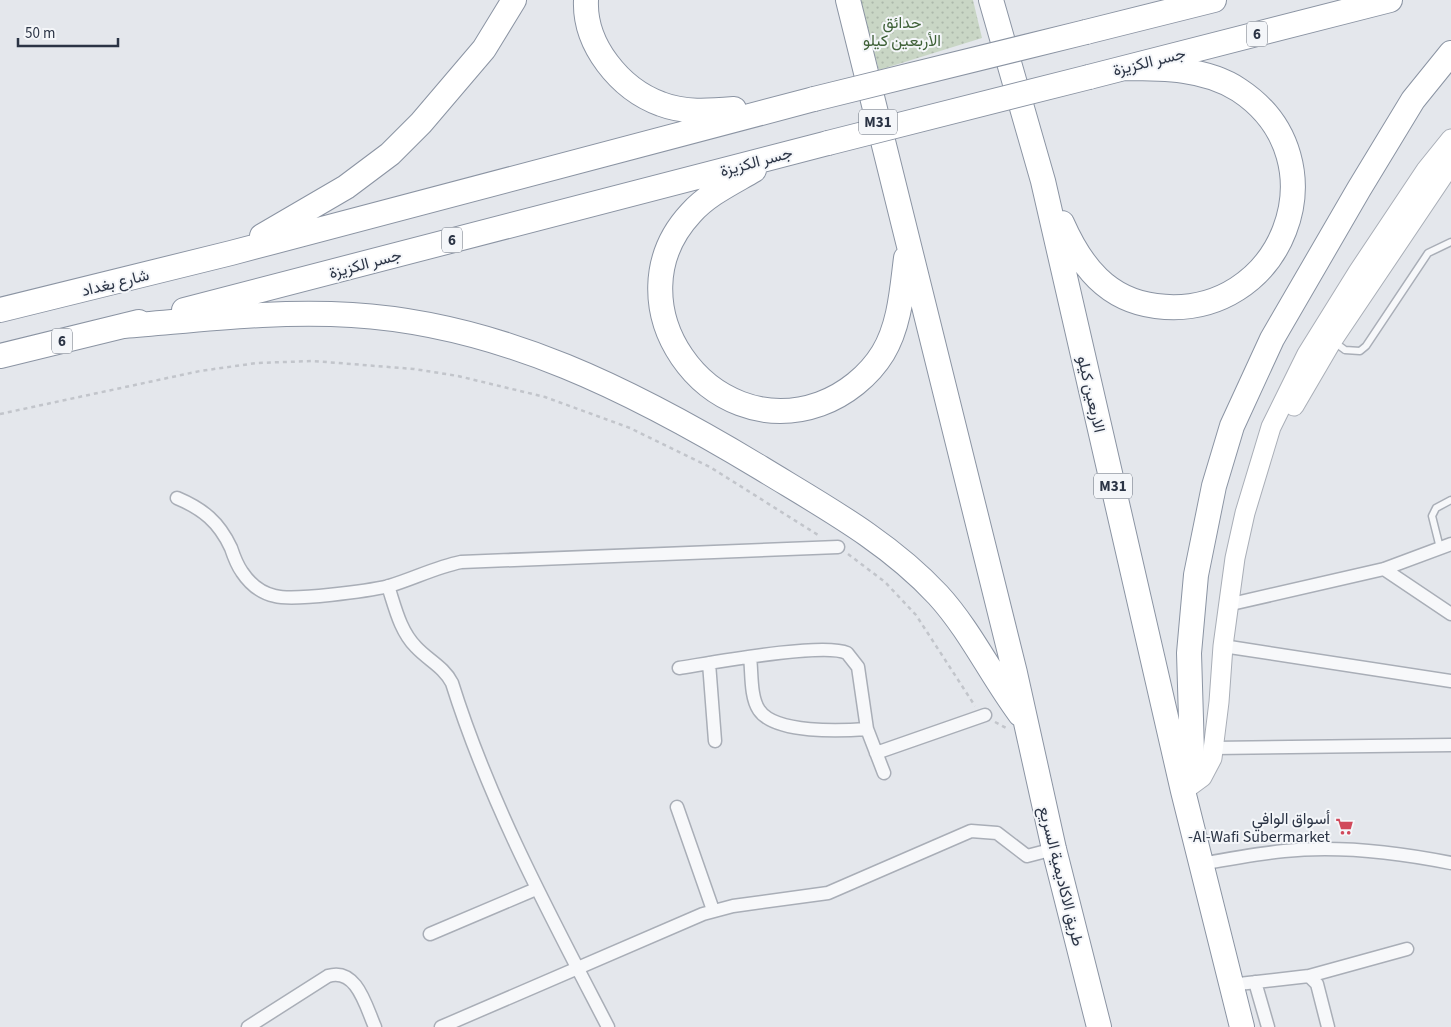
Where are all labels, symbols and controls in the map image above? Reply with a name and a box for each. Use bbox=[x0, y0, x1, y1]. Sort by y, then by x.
park label: حدائق الأربعين كيلو bbox=[863, 12, 941, 52]
scale bar bbox=[18, 15, 118, 47]
road number: 6 bbox=[1247, 22, 1267, 46]
text: 50 m bbox=[25, 23, 55, 44]
street label: جسر الكزيزة bbox=[1111, 42, 1188, 82]
road number: M31 bbox=[859, 110, 897, 134]
street label: جسر الكزيزة bbox=[718, 142, 795, 182]
road number: 6 bbox=[442, 228, 462, 252]
street label: جسر الكزيزة bbox=[327, 244, 404, 284]
street label: شارع بغداد bbox=[79, 264, 151, 302]
road number: 6 bbox=[52, 328, 72, 354]
street label: الاربعين كيلو bbox=[1072, 354, 1111, 435]
road number: M31 bbox=[1094, 474, 1132, 498]
street label: طريق الاكاديمية السريع bbox=[1033, 804, 1089, 949]
place label: أسواق الوافي -Al-Wafi Subermarket bbox=[1188, 808, 1331, 848]
supermarket icon: أسواق الوافي -Al-Wafi Subermarket bbox=[1334, 817, 1354, 837]

